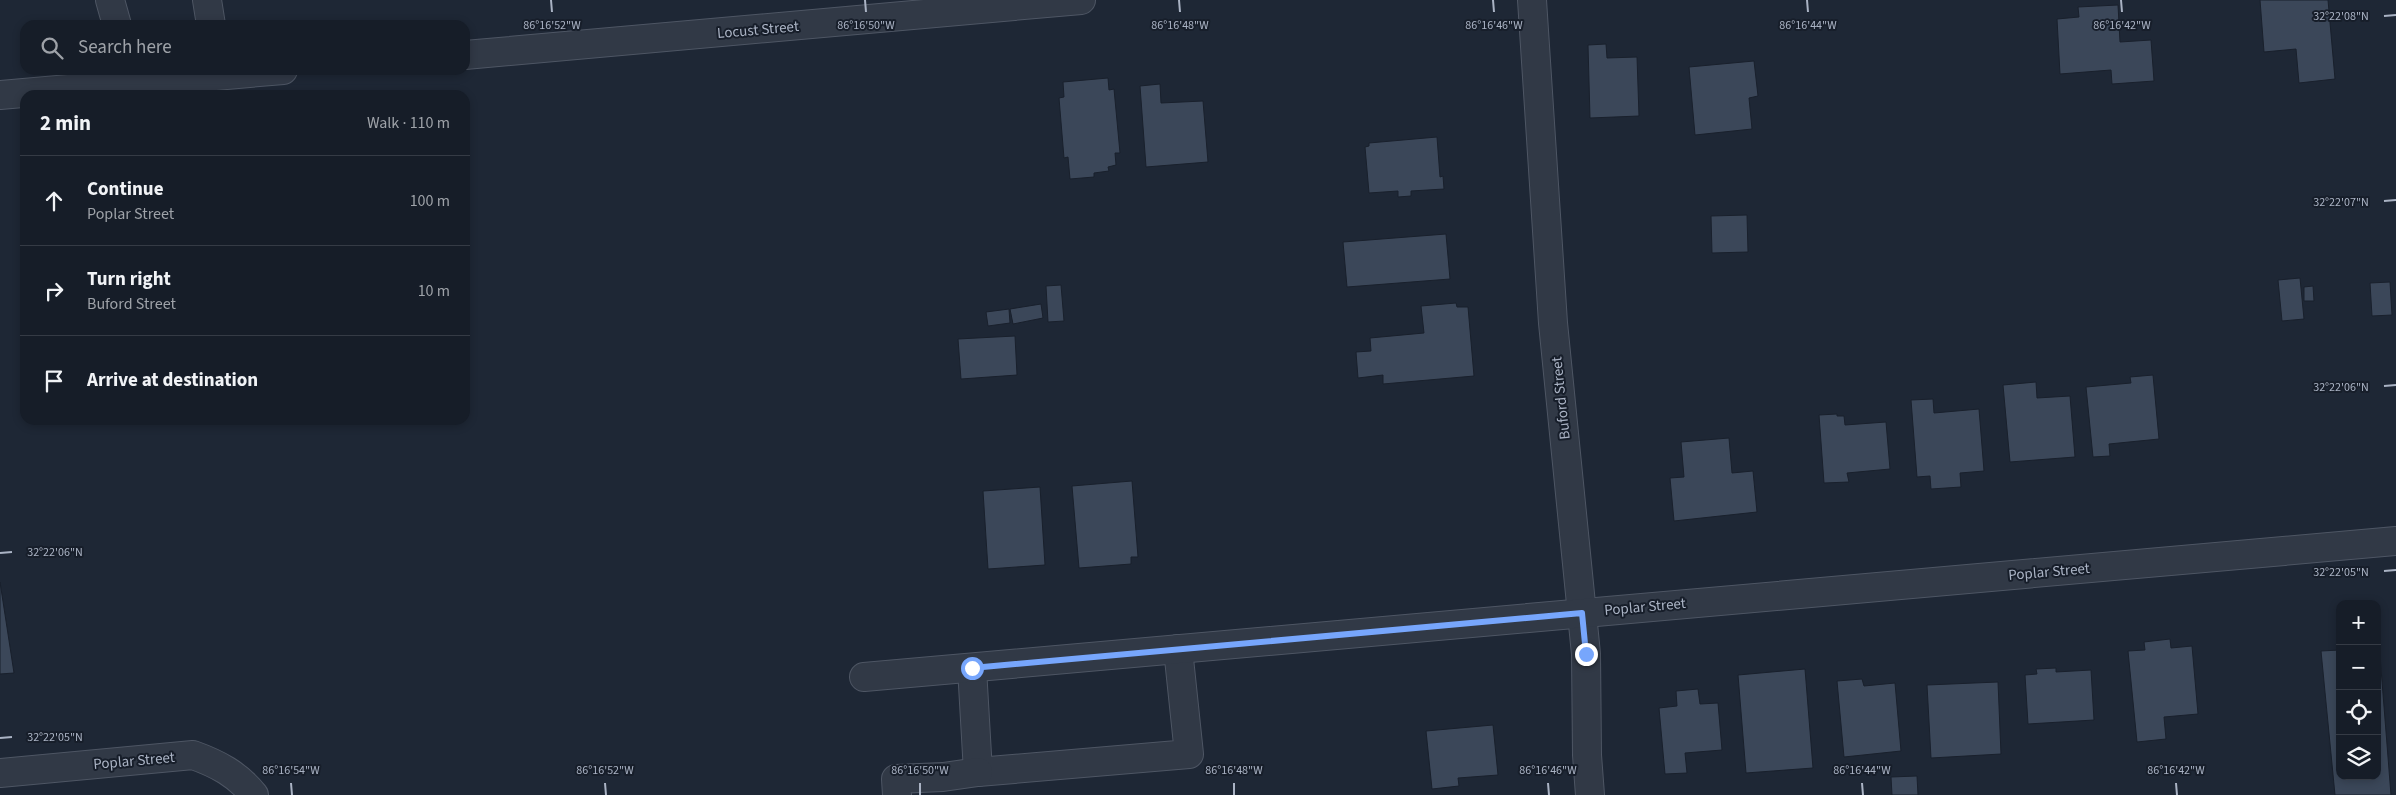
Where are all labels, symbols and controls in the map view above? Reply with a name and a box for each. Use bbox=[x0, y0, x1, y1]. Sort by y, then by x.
text: 32°22'08"N bbox=[2313, 8, 2369, 25]
street label: Locust Street bbox=[716, 16, 800, 44]
text: 86°16'52"W bbox=[523, 17, 581, 34]
text: 86°16'50"W bbox=[837, 17, 895, 34]
text: 86°16'48"W bbox=[1151, 17, 1209, 34]
text: 86°16'46"W bbox=[1465, 17, 1523, 34]
text: 86°16'44"W bbox=[1779, 17, 1837, 34]
text: 86°16'42"W bbox=[2093, 17, 2151, 34]
search box bbox=[20, 20, 470, 75]
icon: search bbox=[38, 34, 66, 62]
text: Search here bbox=[78, 34, 172, 61]
text: 2 min bbox=[40, 108, 91, 138]
text: Walk · 110 m bbox=[367, 112, 450, 134]
text: Continue bbox=[87, 176, 164, 203]
icon: ahead bbox=[40, 187, 68, 215]
text: 100 m bbox=[410, 190, 450, 212]
text: 32°22'07"N bbox=[2313, 194, 2369, 211]
text: Poplar Street bbox=[87, 203, 174, 225]
text: Turn right bbox=[87, 266, 171, 293]
icon: right bbox=[40, 277, 68, 305]
text: 10 m bbox=[418, 280, 450, 302]
text: Buford Street bbox=[87, 293, 176, 315]
street label: Buford Street bbox=[1546, 355, 1576, 441]
icon: arrive bbox=[40, 367, 68, 395]
text: Arrive at destination bbox=[87, 367, 258, 394]
text: 32°22'06"N bbox=[2313, 379, 2369, 396]
text: 32°22'06"N bbox=[27, 544, 83, 561]
street label: Poplar Street bbox=[2007, 558, 2091, 586]
text: 32°22'05"N bbox=[2313, 564, 2369, 581]
street label: Poplar Street bbox=[1603, 593, 1687, 621]
map controls bbox=[2336, 600, 2381, 780]
button: + bbox=[2336, 600, 2381, 645]
route end bbox=[1575, 643, 1598, 666]
button: − bbox=[2336, 645, 2381, 690]
route start bbox=[961, 657, 984, 680]
button: locate bbox=[2336, 690, 2381, 735]
text: 32°22'05"N bbox=[27, 729, 83, 746]
button: layers bbox=[2336, 735, 2381, 780]
street label: Poplar Street bbox=[92, 747, 176, 775]
text: 86°16'54"W bbox=[262, 762, 320, 779]
text: 86°16'52"W bbox=[576, 762, 634, 779]
text: 86°16'50"W bbox=[891, 762, 949, 779]
text: 86°16'48"W bbox=[1205, 762, 1263, 779]
text: 86°16'46"W bbox=[1519, 762, 1577, 779]
text: 86°16'44"W bbox=[1833, 762, 1891, 779]
text: 86°16'42"W bbox=[2147, 762, 2205, 779]

